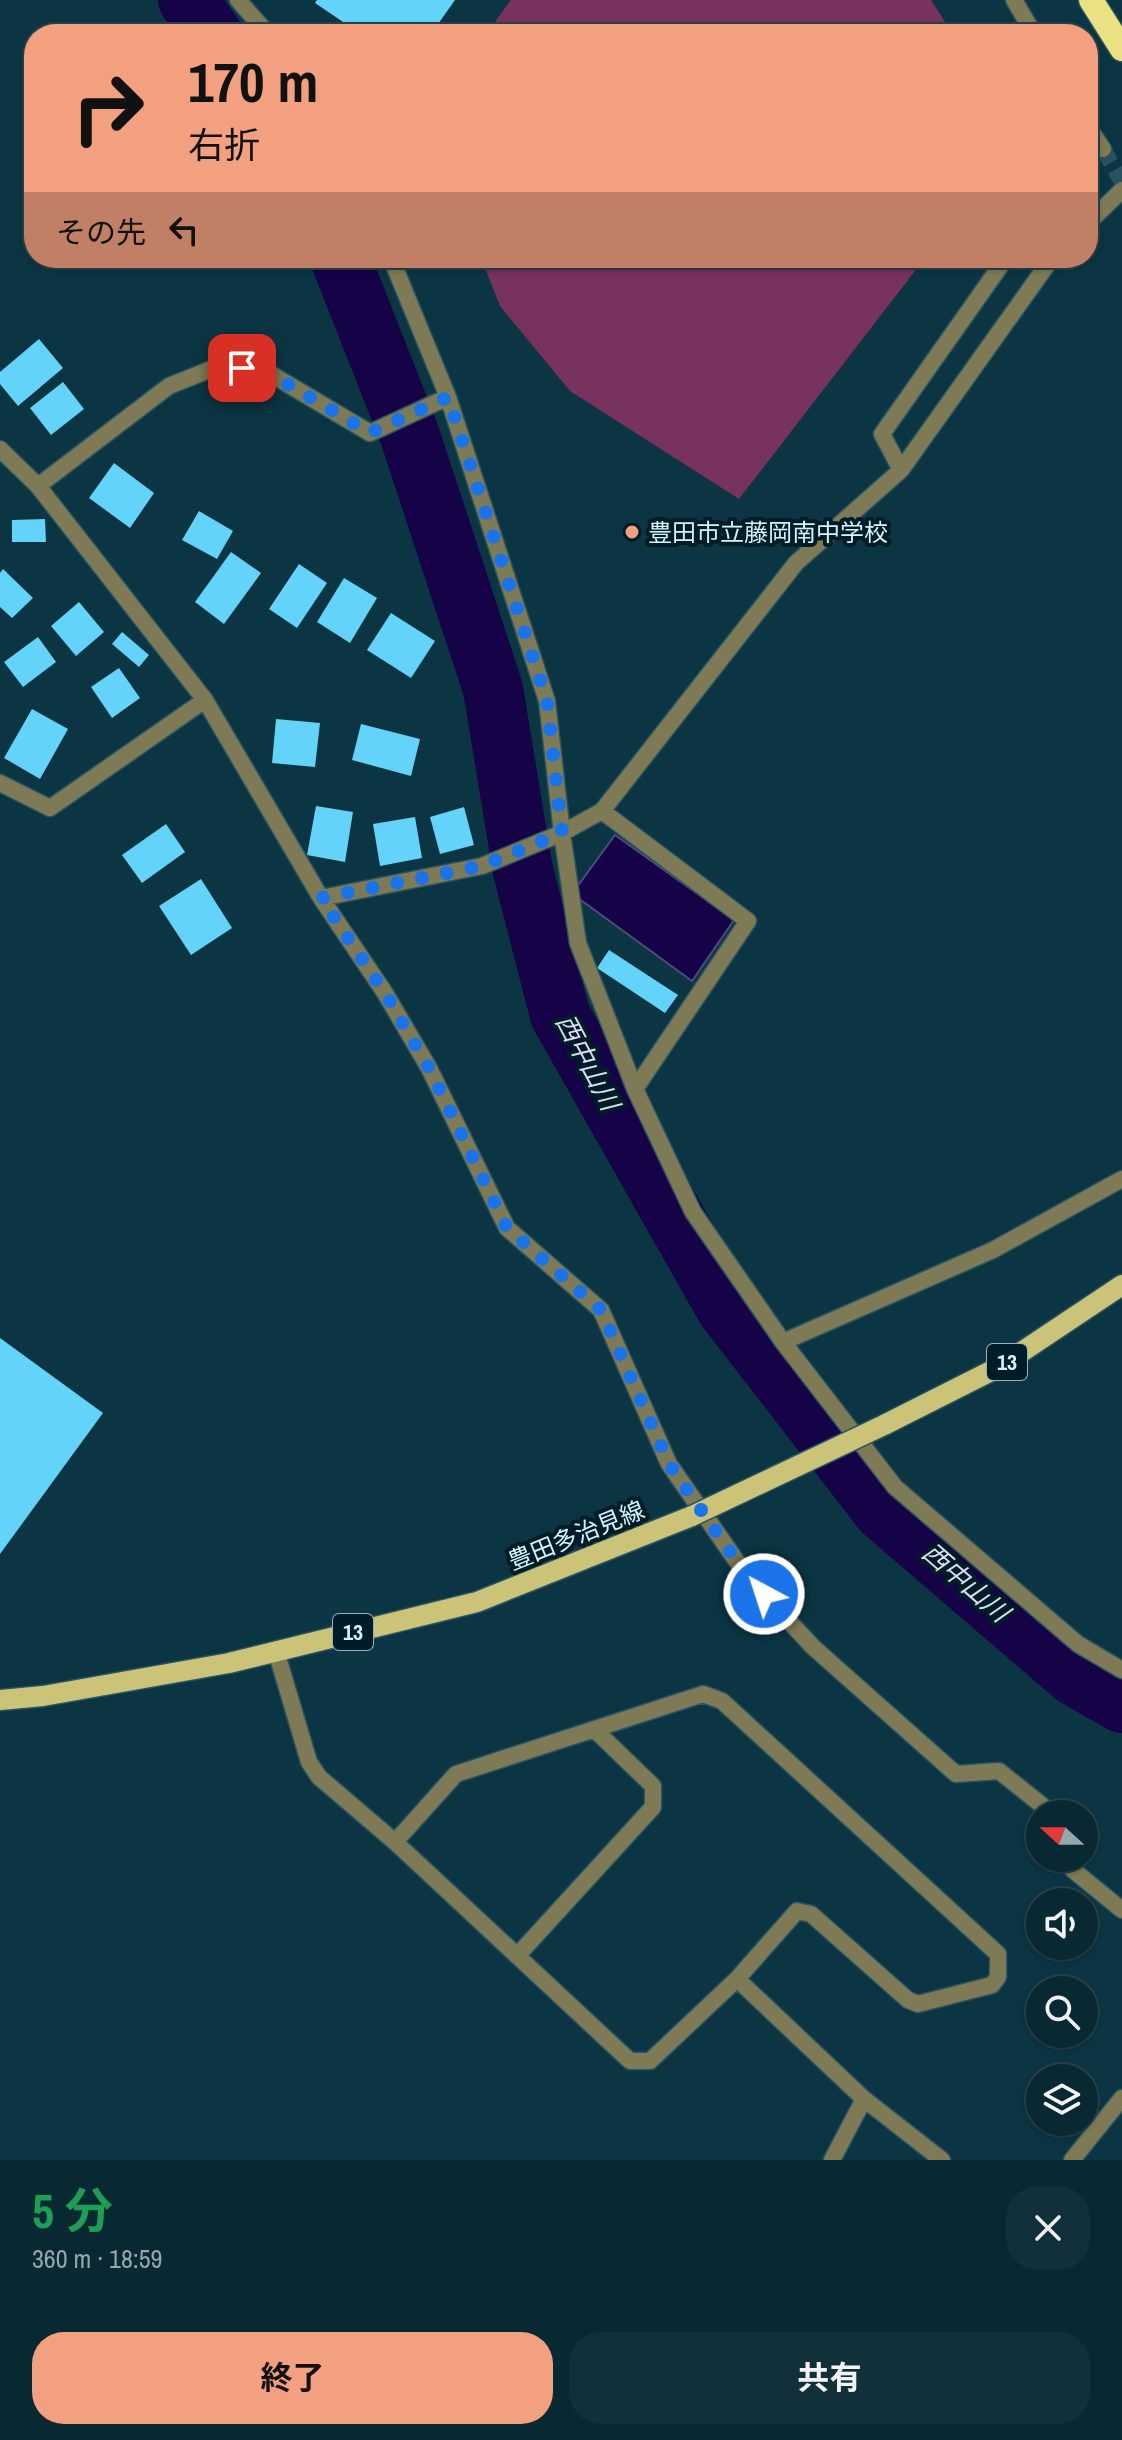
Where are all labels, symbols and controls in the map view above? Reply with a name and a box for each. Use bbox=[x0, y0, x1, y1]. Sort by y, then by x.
text: 170 m bbox=[188, 44, 318, 119]
icon: right bbox=[56, 56, 160, 160]
text: 右折 bbox=[188, 121, 260, 169]
icon: left bbox=[162, 208, 206, 252]
text: その先 bbox=[56, 212, 146, 252]
pin bbox=[208, 334, 276, 402]
icon: arrive bbox=[220, 346, 264, 390]
place label: 豊田市立藤岡南中学校 bbox=[648, 516, 888, 548]
marker: 豊田市立藤岡南中学校 bbox=[623, 523, 641, 541]
water label: 西中山川 bbox=[548, 1008, 629, 1119]
road number: 13 bbox=[987, 1344, 1027, 1380]
street label: 豊田多治見線 bbox=[503, 1493, 649, 1577]
water label: 西中山川 bbox=[915, 1535, 1019, 1631]
position arrow bbox=[722, 1552, 806, 1636]
road number: 13 bbox=[333, 1614, 373, 1650]
north arrow bbox=[1026, 1800, 1098, 1872]
map controls bbox=[1026, 1800, 1098, 2136]
button: sound bbox=[1026, 1888, 1098, 1960]
button: search bbox=[1026, 1976, 1098, 2048]
button: layers bbox=[1026, 2064, 1098, 2136]
text: 5 分 bbox=[32, 2178, 113, 2243]
button: close bbox=[1006, 2186, 1090, 2270]
text: 360 m · 18:59 bbox=[32, 2241, 162, 2276]
button: 終了 bbox=[32, 2332, 553, 2424]
button: 共有 bbox=[569, 2332, 1090, 2424]

